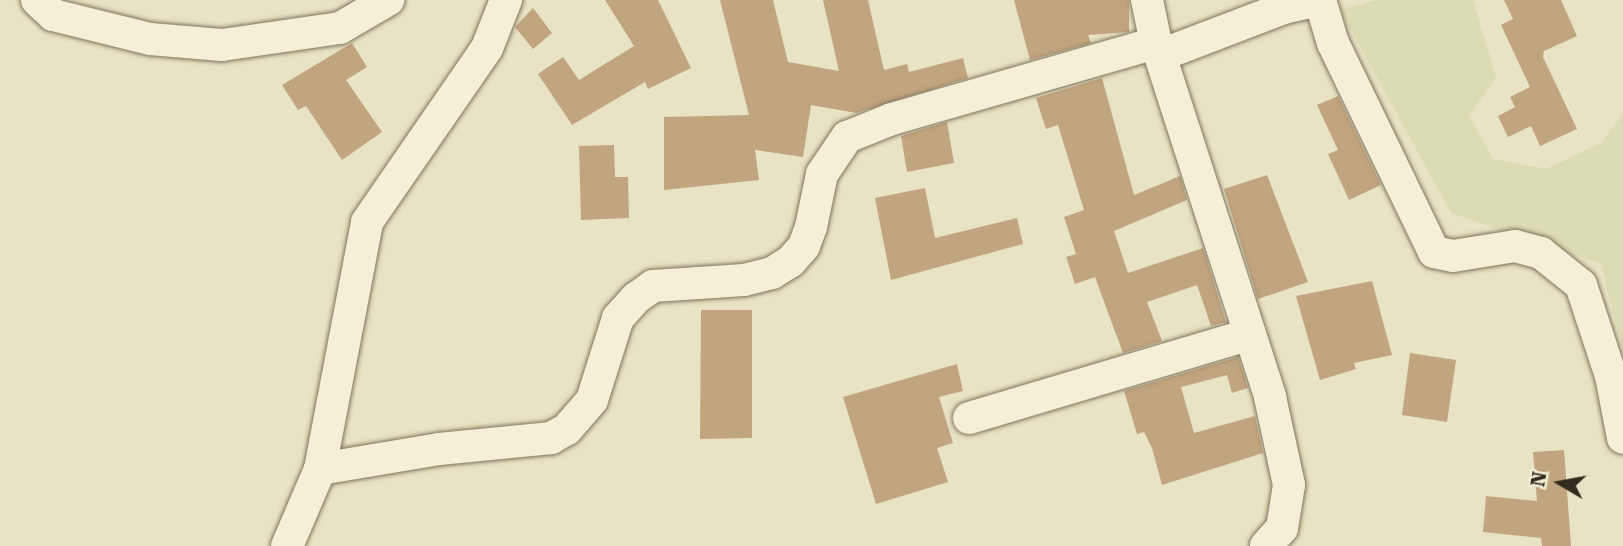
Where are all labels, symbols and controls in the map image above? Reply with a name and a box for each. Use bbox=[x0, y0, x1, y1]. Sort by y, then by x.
north arrow bbox=[1525, 448, 1595, 518]
text: N bbox=[1526, 470, 1551, 488]

